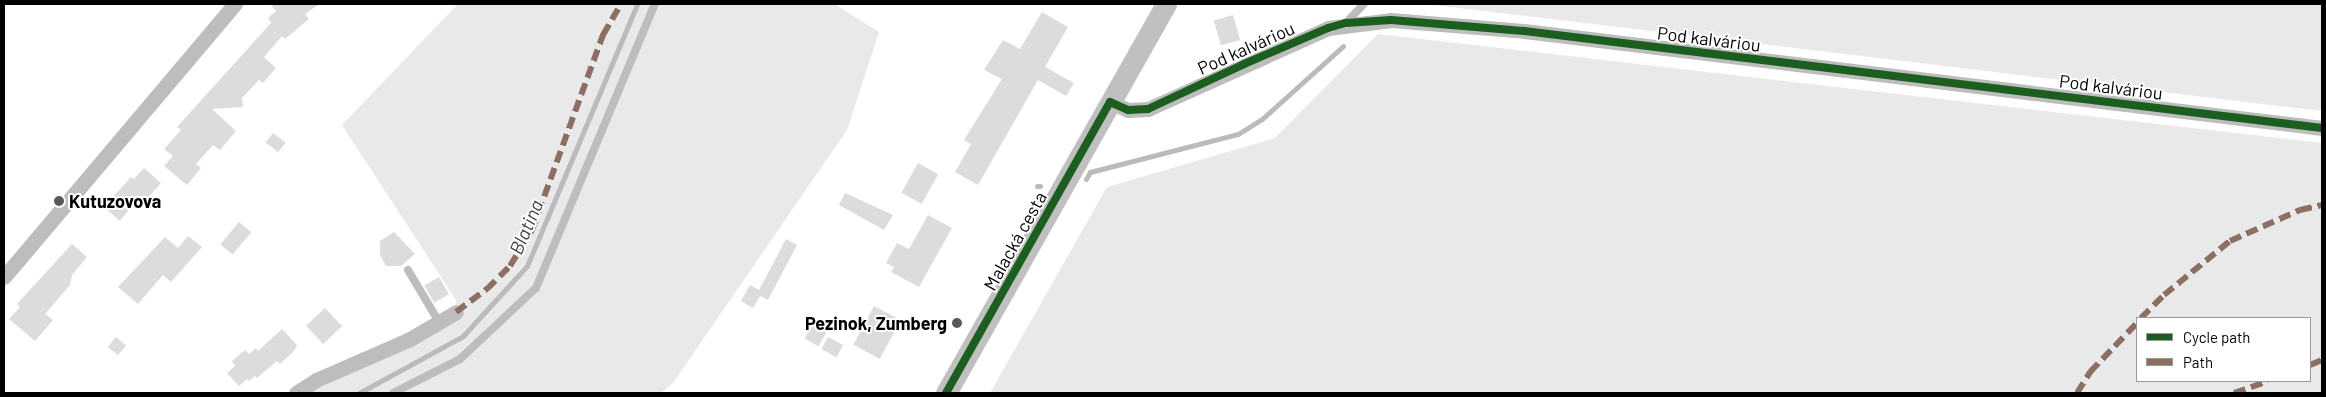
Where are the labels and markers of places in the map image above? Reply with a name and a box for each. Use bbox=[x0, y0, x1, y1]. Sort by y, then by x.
place label: Kutuzovova bbox=[69, 190, 161, 212]
marker: Kutuzovova bbox=[53, 195, 65, 207]
place label: Pezinok, Zumberg bbox=[805, 312, 947, 334]
marker: Pezinok, Zumberg bbox=[951, 317, 963, 329]

